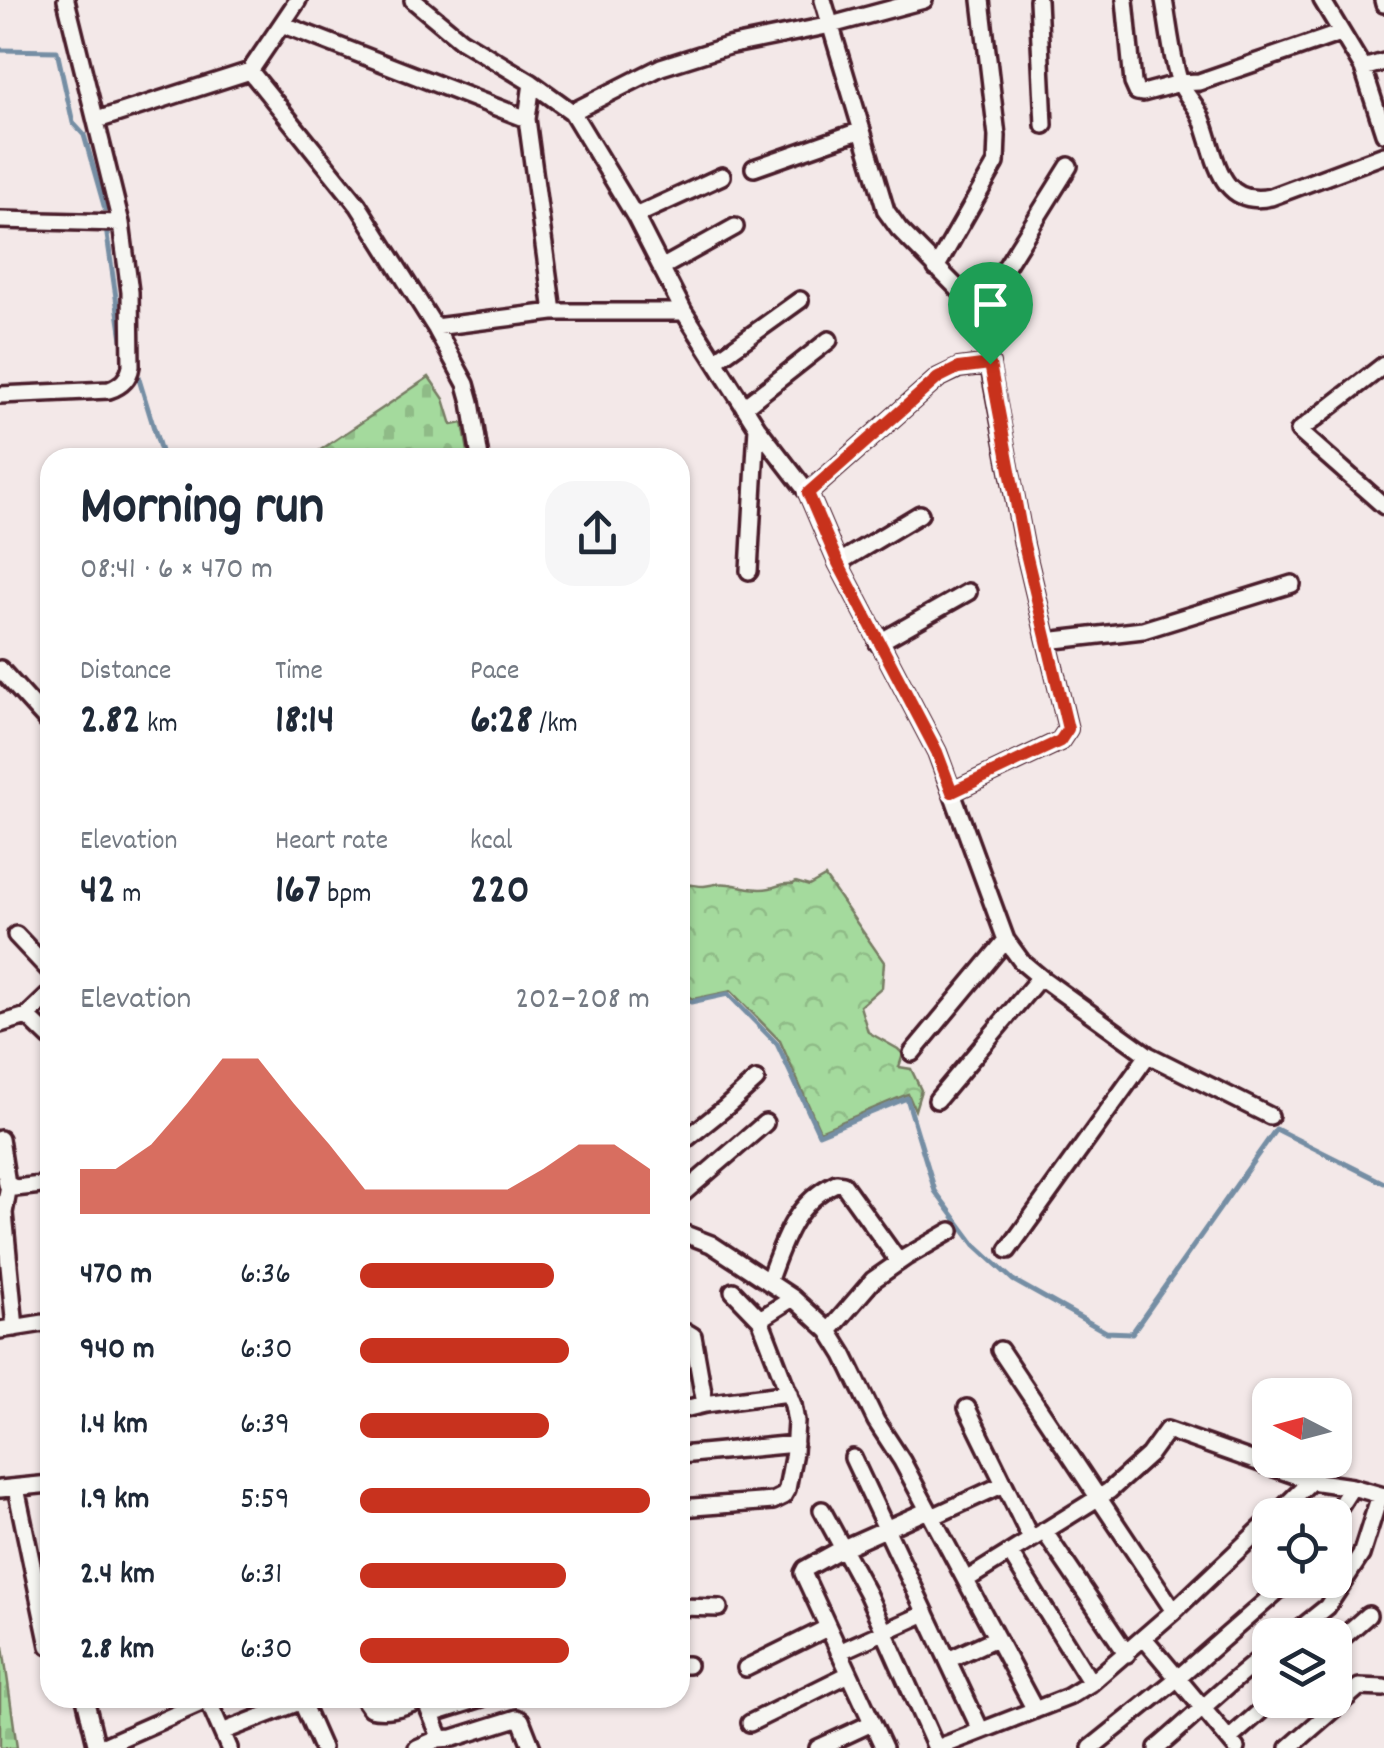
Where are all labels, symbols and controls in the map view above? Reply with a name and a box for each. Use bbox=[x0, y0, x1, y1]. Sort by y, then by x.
pin bbox=[948, 262, 1033, 365]
icon: arrive bbox=[963, 277, 1018, 332]
text: Morning run bbox=[80, 471, 324, 550]
button: share bbox=[545, 481, 650, 586]
text: 08:41 · 6 × 470 m bbox=[80, 548, 273, 594]
text: Distance bbox=[80, 653, 171, 693]
text: Time bbox=[275, 653, 323, 693]
text: Pace bbox=[470, 653, 519, 693]
text: 2.82 bbox=[80, 693, 141, 753]
text: 18:14 bbox=[275, 693, 335, 753]
text: 6:28 bbox=[470, 693, 533, 753]
text: km bbox=[141, 706, 178, 746]
text: /km bbox=[533, 706, 578, 746]
text: Elevation bbox=[80, 823, 177, 863]
text: Heart rate bbox=[275, 823, 388, 863]
text: kcal bbox=[470, 823, 513, 863]
text: 42 bbox=[80, 863, 116, 923]
text: 167 bbox=[275, 863, 321, 923]
text: 220 bbox=[470, 863, 530, 923]
text: m bbox=[116, 876, 141, 916]
text: bpm bbox=[321, 876, 372, 916]
text: Elevation bbox=[80, 978, 191, 1024]
text: 202–208 m bbox=[515, 978, 650, 1024]
text: 470 m bbox=[80, 1253, 152, 1299]
text: 6:36 bbox=[240, 1253, 291, 1299]
text: 940 m bbox=[80, 1328, 155, 1374]
text: 6:30 bbox=[240, 1328, 293, 1374]
north arrow bbox=[1252, 1378, 1352, 1478]
map controls bbox=[1252, 1378, 1352, 1718]
text: 1.4 km bbox=[80, 1403, 148, 1449]
text: 6:39 bbox=[240, 1403, 290, 1449]
text: 1.9 km bbox=[80, 1478, 149, 1524]
text: 5:59 bbox=[240, 1478, 290, 1524]
button: locate bbox=[1252, 1498, 1352, 1598]
text: 2.4 km bbox=[80, 1553, 155, 1599]
text: 6:31 bbox=[240, 1553, 282, 1599]
button: layers bbox=[1252, 1618, 1352, 1718]
text: 2.8 km bbox=[80, 1628, 155, 1674]
text: 6:30 bbox=[240, 1628, 293, 1674]

